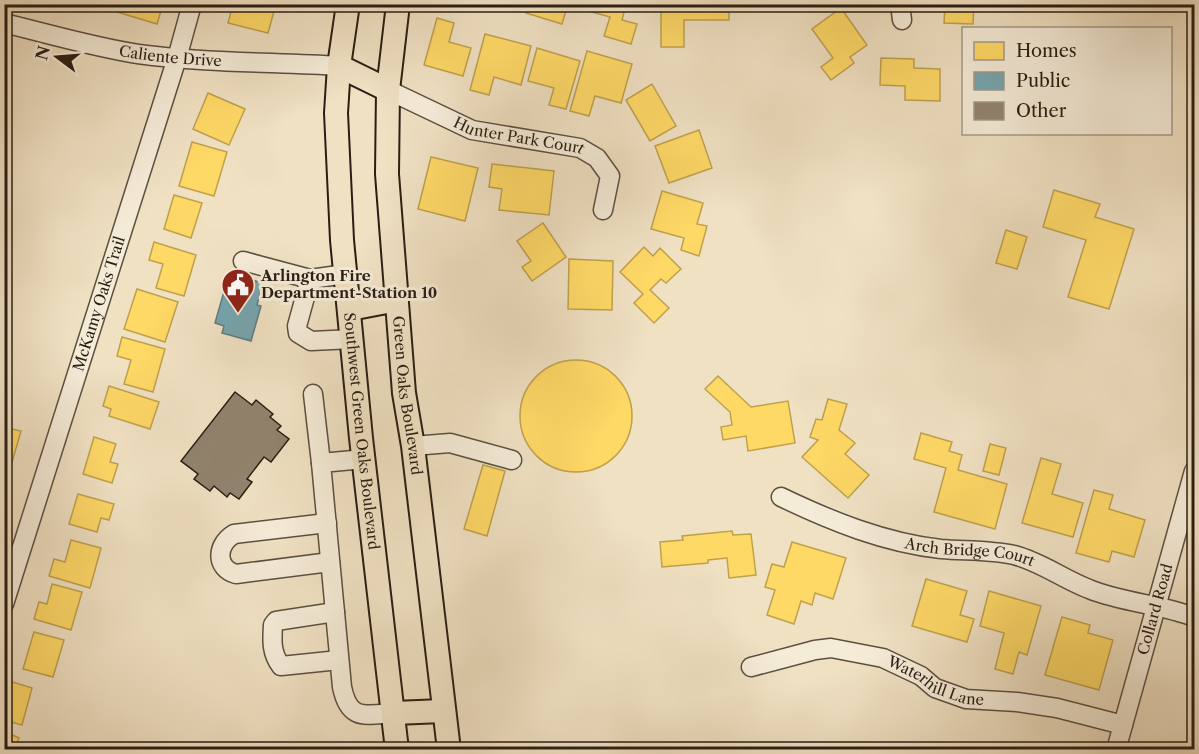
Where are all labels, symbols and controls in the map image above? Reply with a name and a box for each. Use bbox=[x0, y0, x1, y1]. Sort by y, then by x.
north arrow bbox=[27, 27, 87, 87]
legend bbox=[962, 27, 1172, 135]
text: Homes bbox=[1016, 40, 1077, 62]
street label: Caliente Drive bbox=[118, 41, 222, 70]
text: N bbox=[31, 43, 54, 62]
text: Public bbox=[1016, 70, 1070, 92]
text: Other bbox=[1016, 100, 1067, 122]
street label: Hunter Park Court bbox=[450, 113, 589, 158]
street label: McKamy Oaks Trail bbox=[68, 233, 129, 373]
place label: Arlington Fire Department-Station 10 bbox=[260, 266, 437, 302]
public building icon: Arlington Fire Department-Station 10 bbox=[220, 267, 256, 314]
street label: Southwest Green Oaks Boulevard bbox=[340, 312, 384, 551]
street label: Green Oaks Boulevard bbox=[389, 315, 426, 476]
street label: Arch Bridge Court bbox=[902, 533, 1038, 571]
street label: Collard Road bbox=[1133, 561, 1177, 657]
street label: Waterhill Lane bbox=[884, 651, 985, 709]

